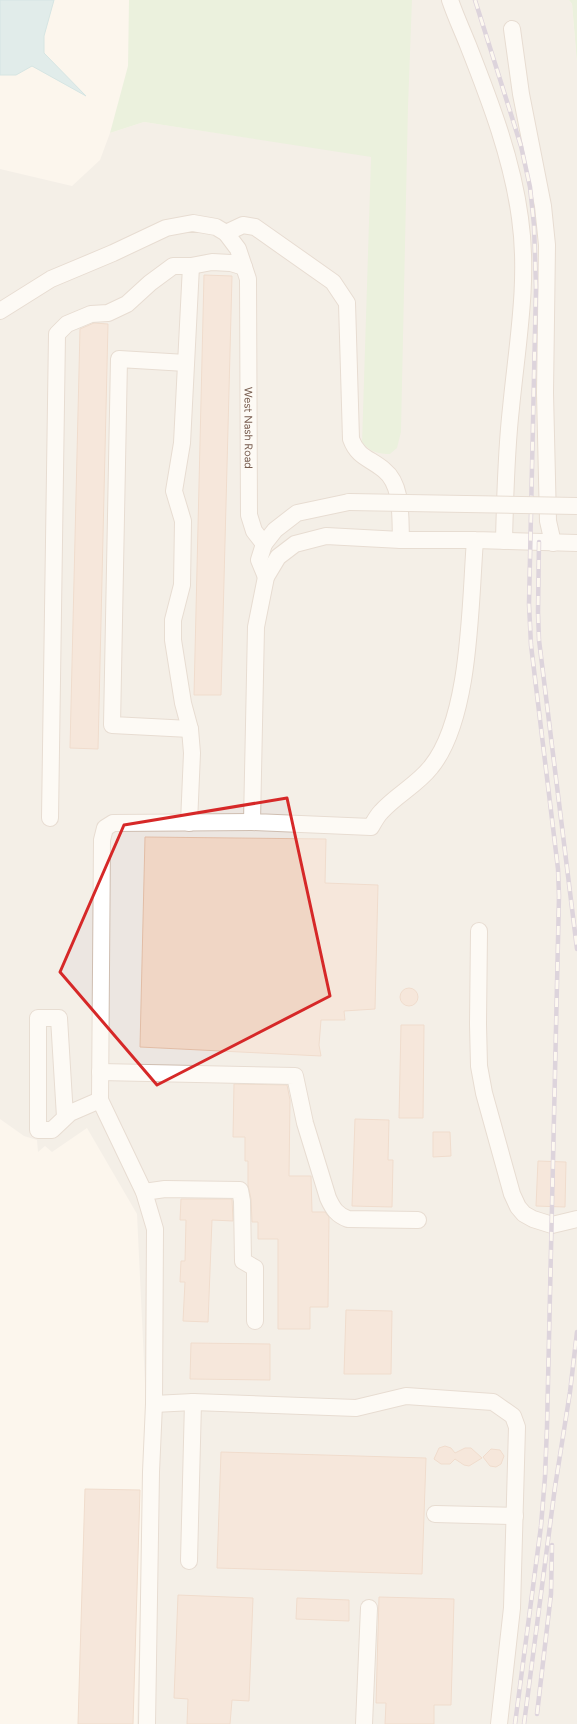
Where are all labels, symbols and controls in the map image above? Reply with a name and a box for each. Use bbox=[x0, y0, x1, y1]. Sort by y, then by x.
street label: West Nash Road bbox=[242, 387, 255, 469]

